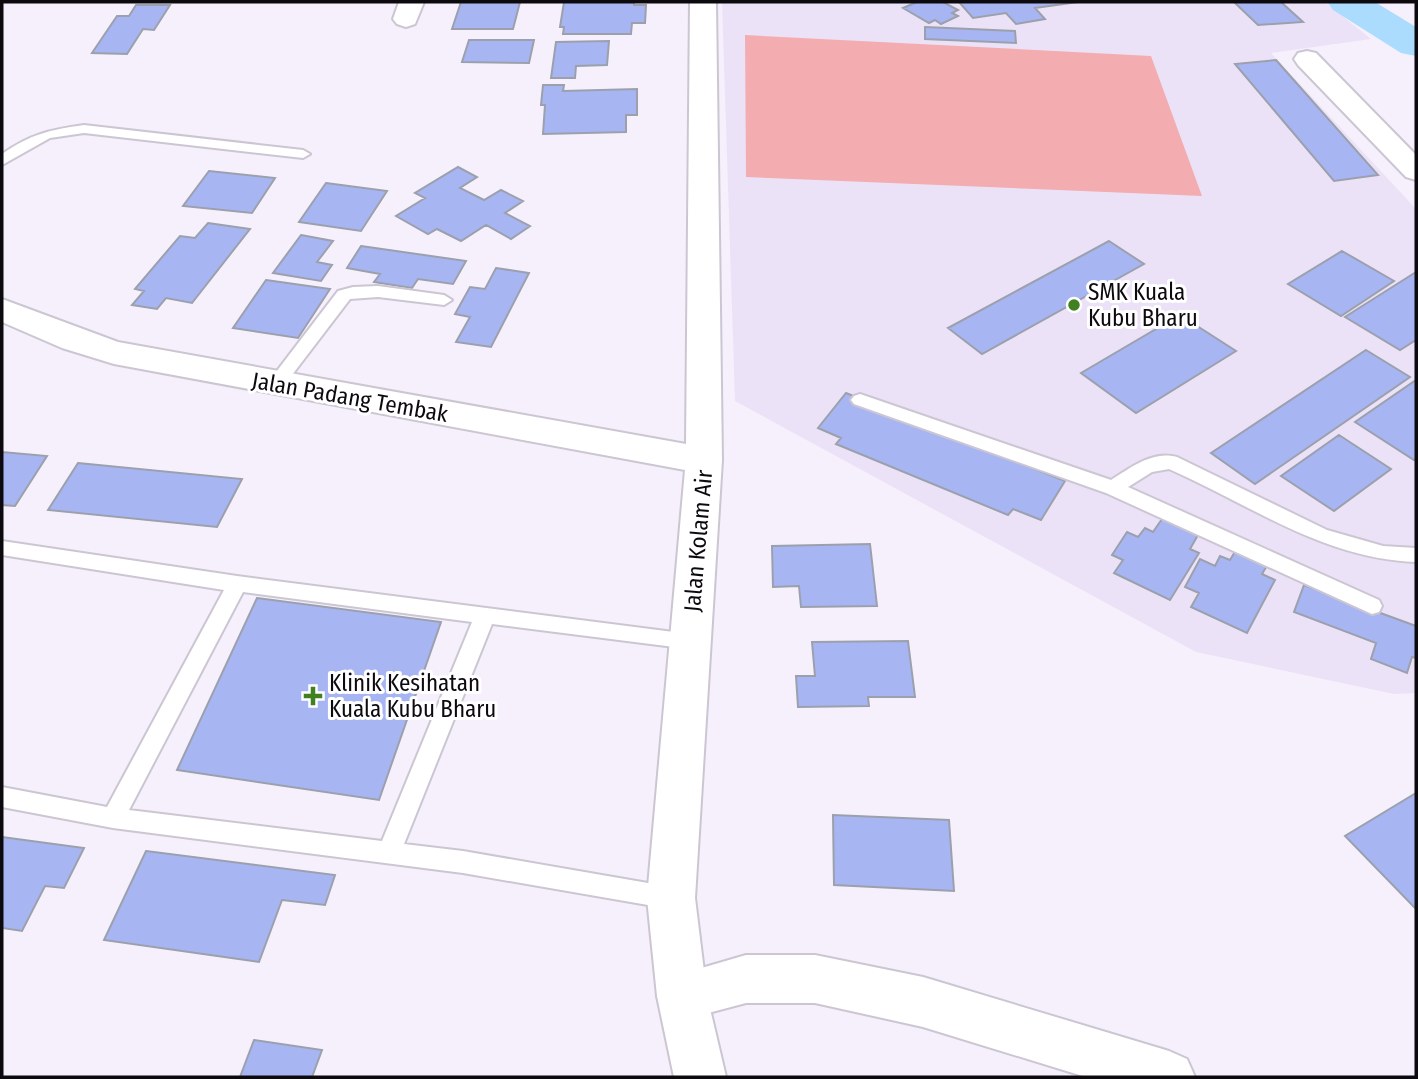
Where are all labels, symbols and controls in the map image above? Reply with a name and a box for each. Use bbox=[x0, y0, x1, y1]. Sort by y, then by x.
place label: SMK Kuala Kubu Bharu bbox=[1088, 278, 1198, 332]
marker: SMK Kuala Kubu Bharu bbox=[1066, 297, 1082, 313]
street label: Jalan Padang Tembak bbox=[250, 366, 450, 428]
street label: Jalan Kolam Air bbox=[678, 469, 718, 613]
place label: Klinik Kesihatan Kuala Kubu Bharu bbox=[329, 669, 496, 723]
marker: Klinik Kesihatan Kuala Kubu Bharu bbox=[303, 686, 323, 706]

